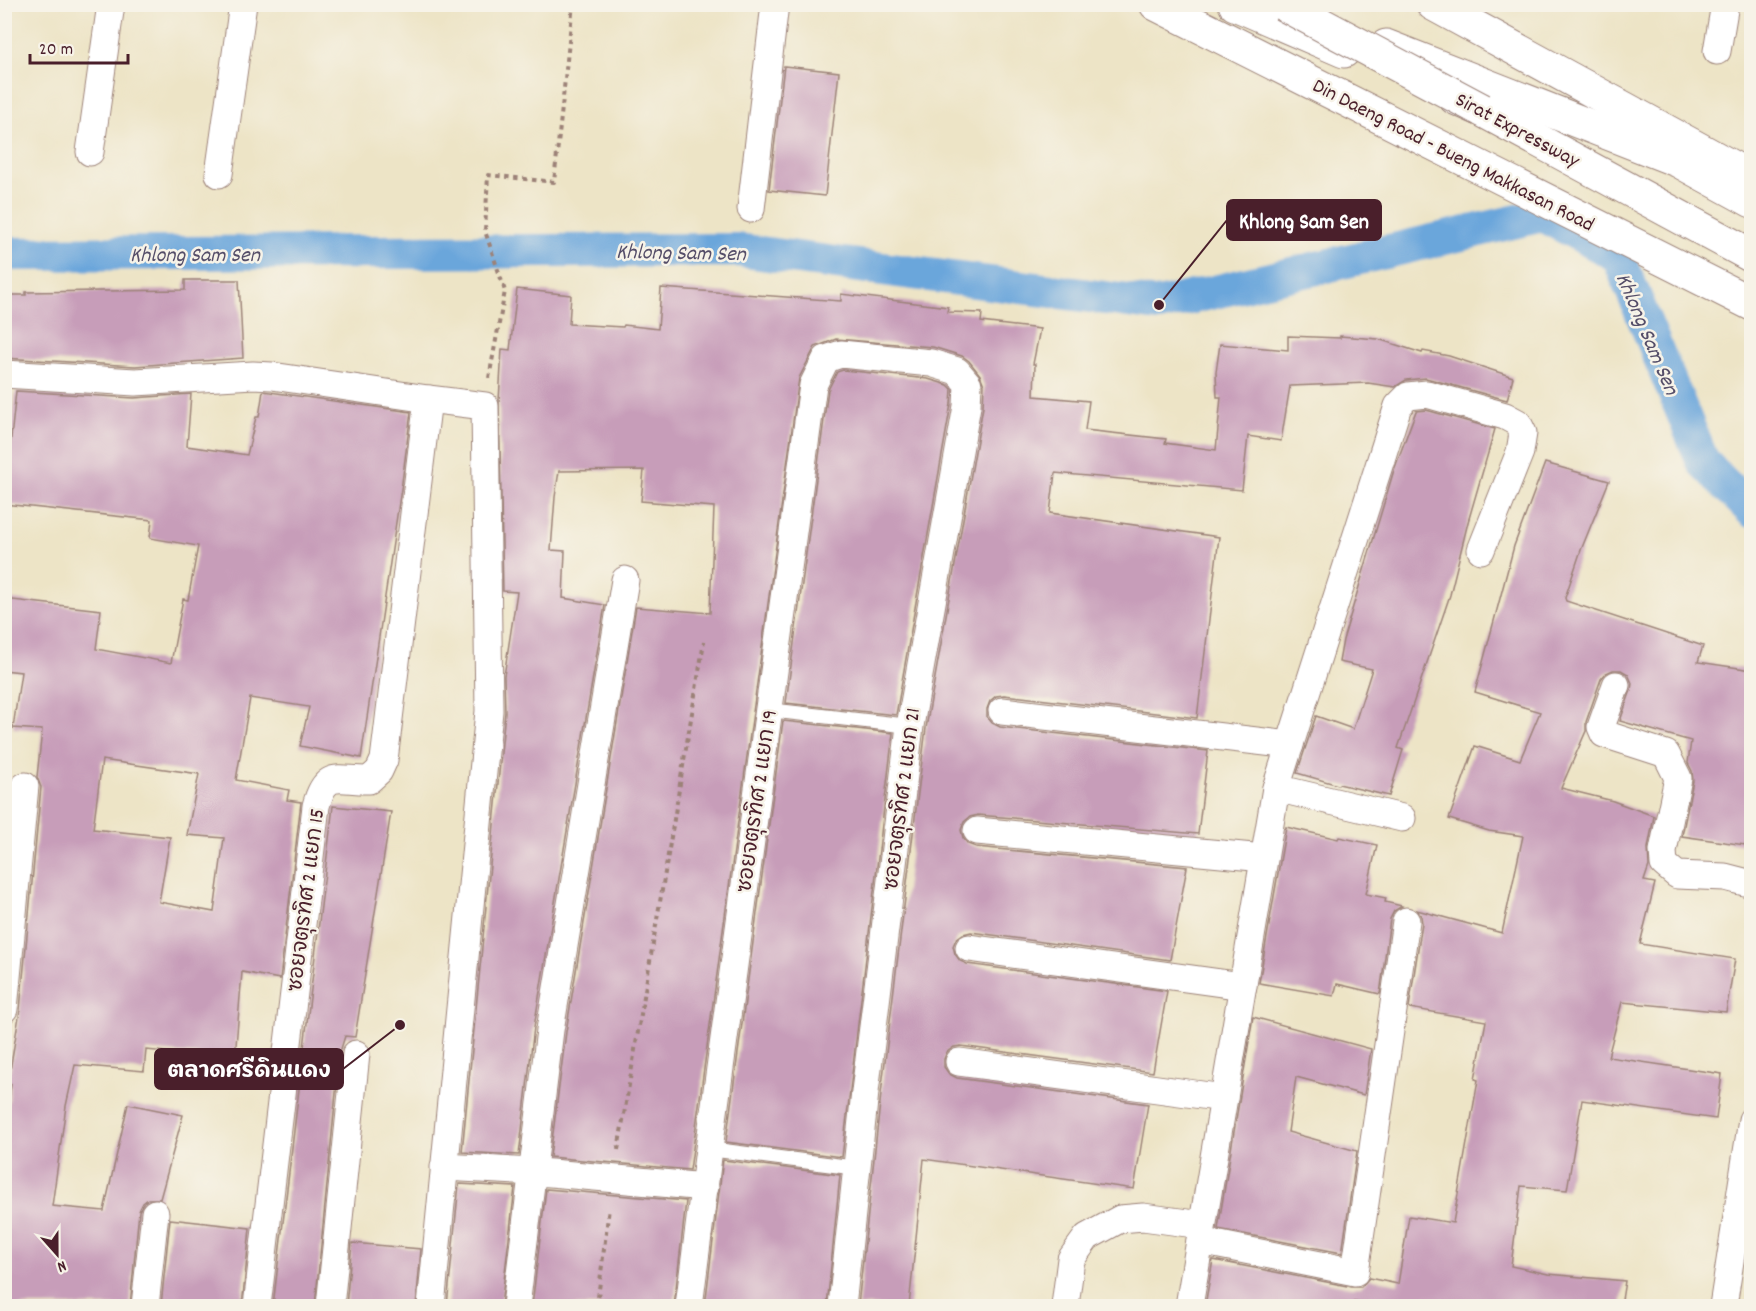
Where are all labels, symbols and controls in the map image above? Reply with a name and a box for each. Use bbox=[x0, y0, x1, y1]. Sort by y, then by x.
scale bar bbox=[30, 27, 128, 65]
text: 20 m bbox=[39, 38, 73, 63]
street label: Din Daeng Road - Bueng Makkasan Road bbox=[1307, 72, 1599, 241]
street label: Sirat Expressway bbox=[1449, 86, 1585, 177]
callout: Khlong Sam Sen bbox=[1227, 200, 1381, 240]
text: Khlong Sam Sen bbox=[1239, 208, 1369, 239]
water label: Khlong Sam Sen bbox=[616, 238, 747, 271]
water label: Khlong Sam Sen bbox=[130, 241, 261, 272]
water label: Khlong Sam Sen bbox=[1606, 269, 1686, 401]
street label: ซอยจตุรทิศ 2 แยก 21 bbox=[878, 706, 930, 892]
street label: ซอยจตุรทิศ 2 แยก 19 bbox=[731, 708, 787, 895]
street label: ซอยจตุรทิศ 2 แยก 15 bbox=[282, 807, 334, 994]
callout: ตลาดศรีดินแดง bbox=[155, 1049, 343, 1089]
text: ตลาดศรีดินแดง bbox=[167, 1056, 331, 1088]
north arrow bbox=[27, 1224, 87, 1284]
text: N bbox=[54, 1254, 69, 1278]

